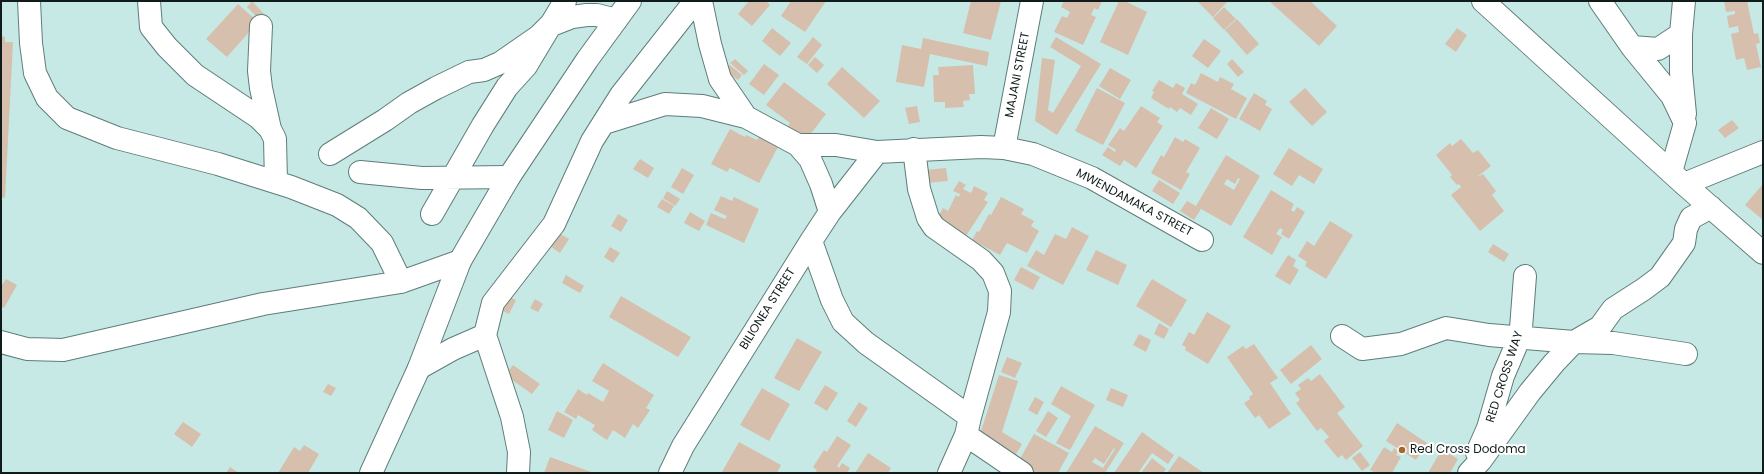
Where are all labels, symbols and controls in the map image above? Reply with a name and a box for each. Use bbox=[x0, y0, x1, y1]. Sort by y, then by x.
street label: MAJANI STREET bbox=[1003, 31, 1033, 119]
street label: MWENDAMAKA STREET bbox=[1073, 166, 1195, 240]
street label: BILIONEA STREET bbox=[737, 266, 799, 352]
street label: RED CROSS WAY bbox=[1483, 329, 1527, 425]
place label: Red Cross Dodoma bbox=[1410, 443, 1526, 457]
marker: Red Cross Dodoma bbox=[1397, 445, 1407, 455]

